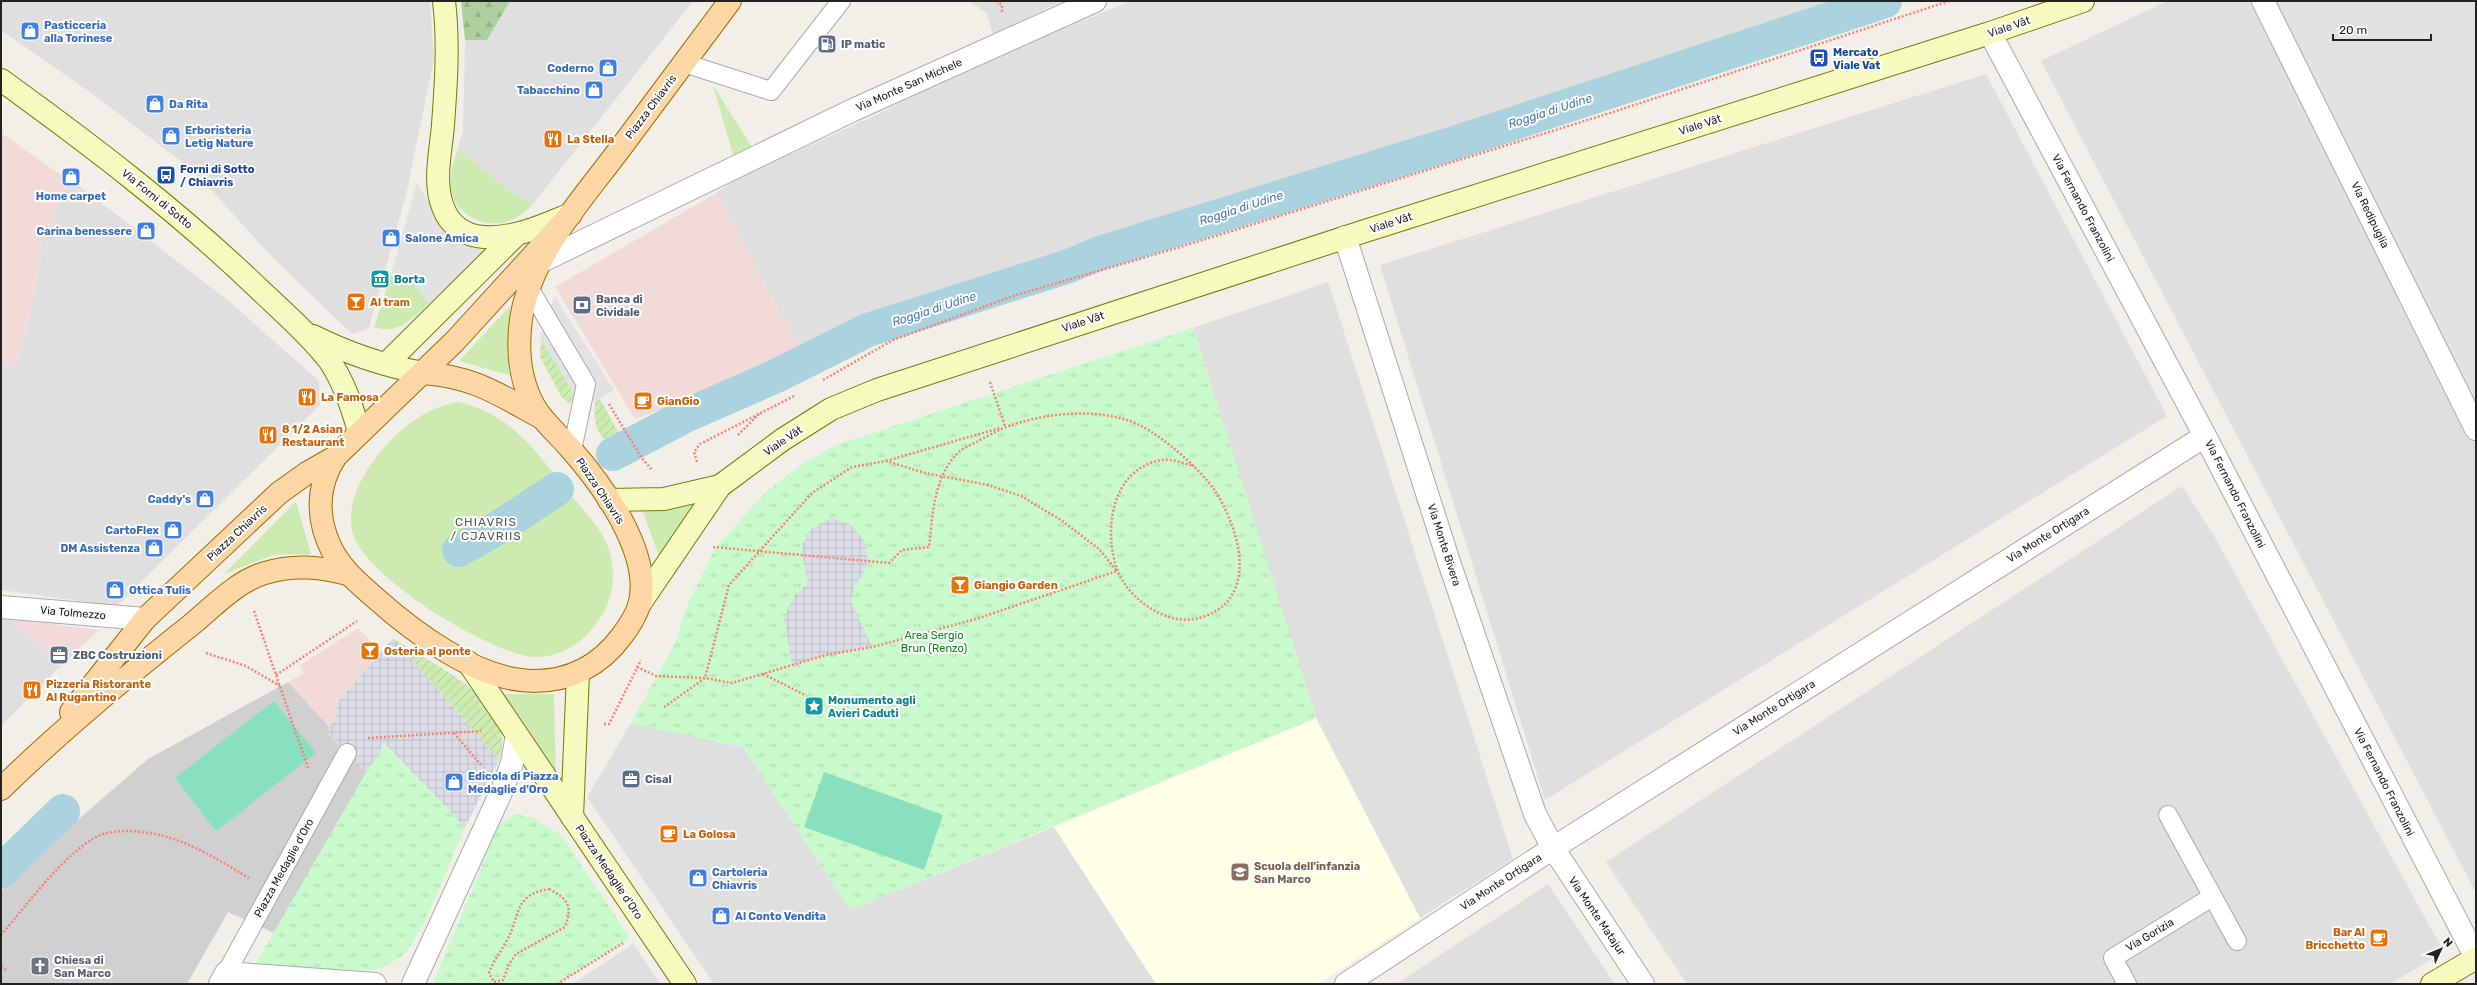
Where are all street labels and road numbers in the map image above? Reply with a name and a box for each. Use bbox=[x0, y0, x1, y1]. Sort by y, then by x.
street label: Viale Vât bbox=[1986, 13, 2033, 40]
street label: Via Monte San Michele bbox=[854, 56, 964, 114]
street label: Piazza Chiavris bbox=[623, 72, 680, 142]
street label: Viale Vât bbox=[1677, 112, 1724, 138]
street label: Via Fernando Franzolini bbox=[2049, 152, 2117, 264]
street label: Via Forni di Sotto bbox=[119, 166, 195, 232]
street label: Via Redipuglia bbox=[2348, 180, 2392, 250]
street label: Viale Vât bbox=[1368, 210, 1415, 236]
street label: Viale Vât bbox=[1060, 309, 1107, 335]
street label: Viale Vât bbox=[761, 423, 805, 459]
street label: Via Fernando Franzolini bbox=[2202, 438, 2268, 550]
street label: Piazza Chiavris bbox=[573, 455, 627, 527]
street label: Piazza Chiavris bbox=[204, 502, 270, 564]
street label: Via Monte Bivera bbox=[1425, 502, 1463, 588]
street label: Via Monte Ortigara bbox=[2004, 504, 2092, 566]
street label: Via Tolmezzo bbox=[40, 604, 106, 622]
street label: Via Monte Ortigara bbox=[1730, 677, 1818, 739]
street label: Via Fernando Franzolini bbox=[2351, 726, 2417, 838]
street label: Piazza Medaglie d'Oro bbox=[251, 816, 317, 920]
street label: Piazza Medaglie d'Oro bbox=[573, 822, 645, 922]
street label: Via Monte Ortigara bbox=[1458, 851, 1544, 913]
street label: Via Monte Matajur bbox=[1566, 874, 1629, 959]
street label: Via Gorizia bbox=[2124, 916, 2176, 954]

